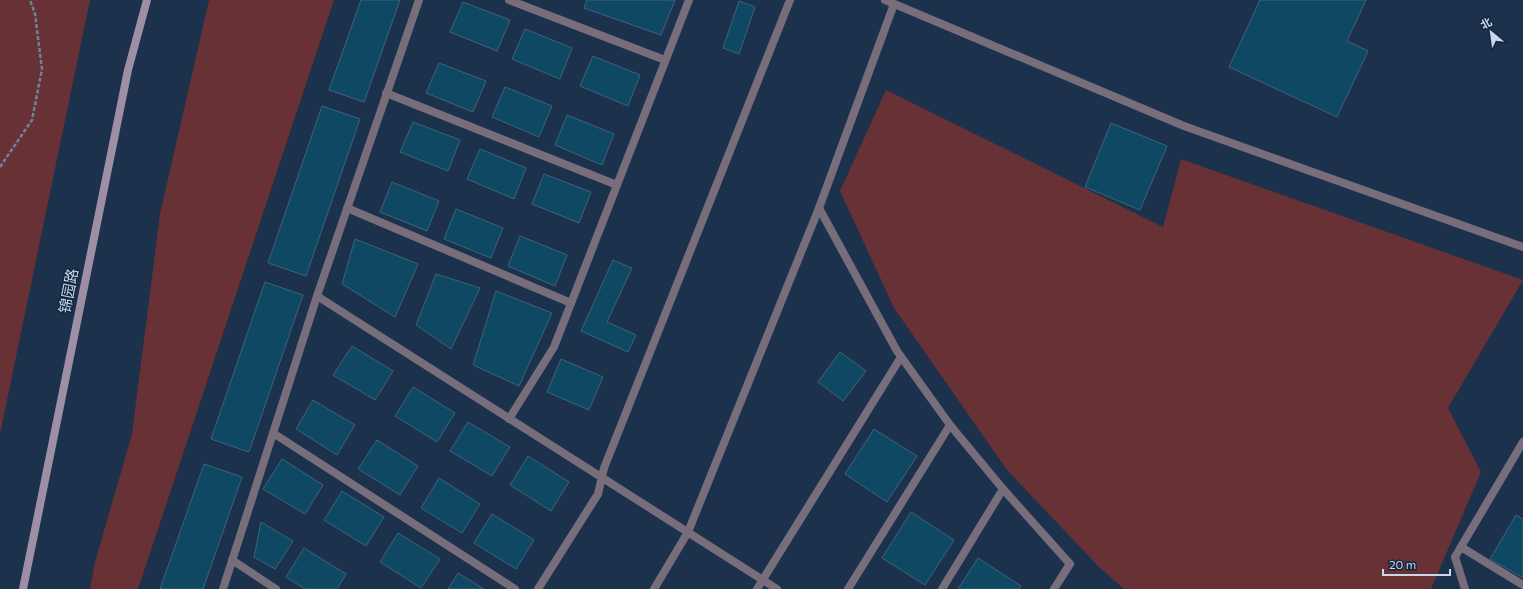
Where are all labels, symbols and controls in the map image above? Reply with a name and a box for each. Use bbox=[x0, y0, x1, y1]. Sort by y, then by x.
north arrow bbox=[1471, 12, 1511, 52]
text: 北 bbox=[1478, 14, 1494, 31]
street label: 锦园路 bbox=[55, 267, 81, 315]
scale bar bbox=[1383, 551, 1450, 577]
text: 20 m bbox=[1389, 557, 1416, 571]

